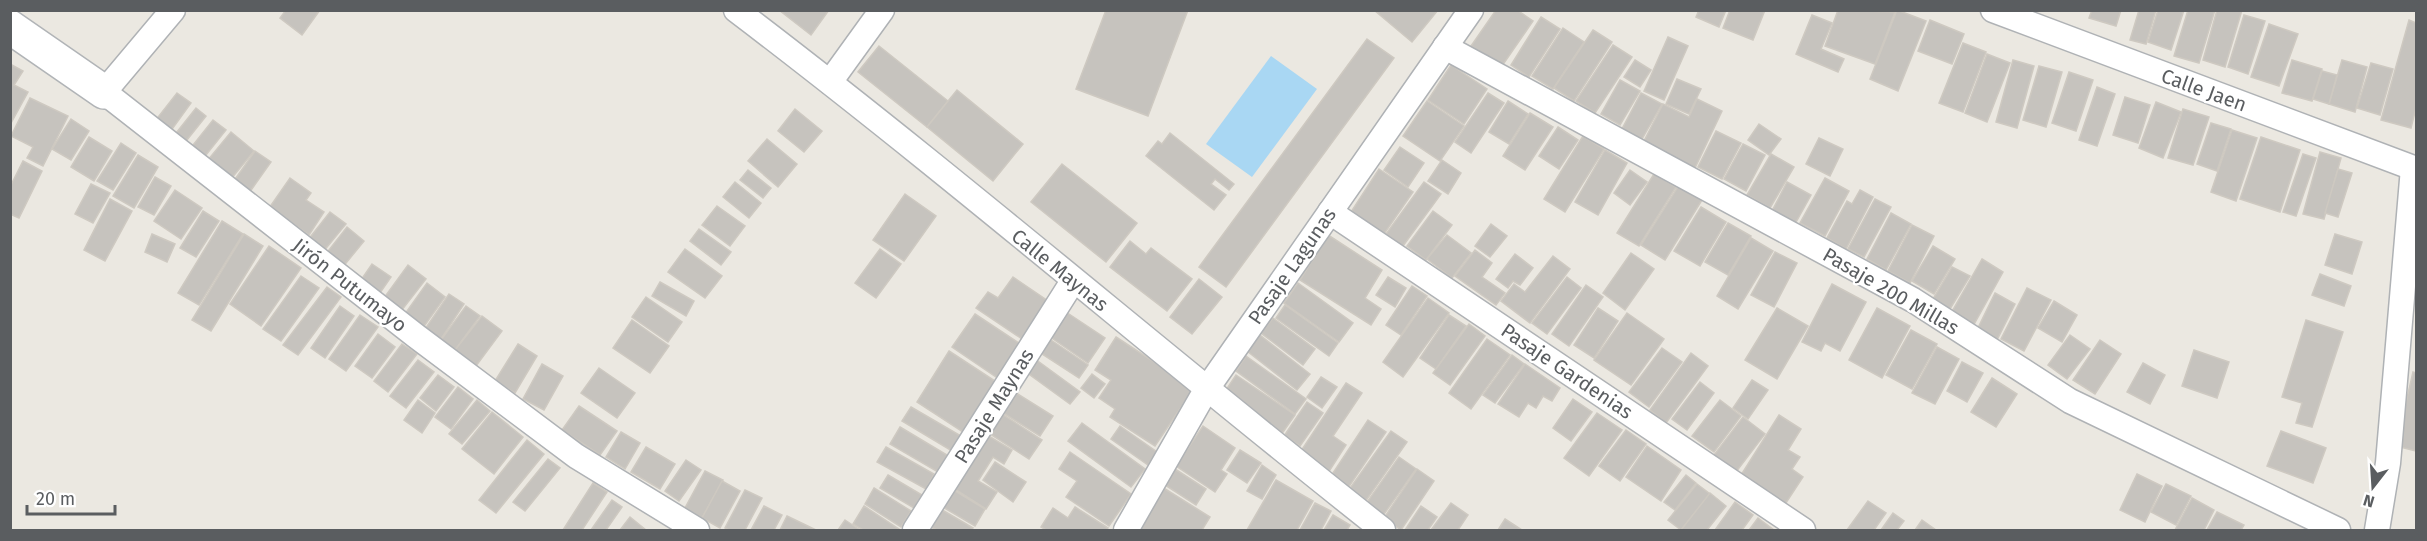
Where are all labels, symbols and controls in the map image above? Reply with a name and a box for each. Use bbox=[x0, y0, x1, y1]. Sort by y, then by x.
street label: Calle Jaen bbox=[2158, 63, 2250, 117]
street label: Pasaje Lagunas bbox=[1243, 203, 1341, 329]
street label: Calle Maynas bbox=[1007, 224, 1113, 316]
street label: Jirón Putumayo bbox=[288, 233, 412, 337]
street label: Pasaje 200 Millas bbox=[1819, 242, 1963, 340]
street label: Pasaje Gardenias bbox=[1497, 318, 1637, 424]
street label: Pasaje Maynas bbox=[949, 344, 1039, 468]
north arrow bbox=[2343, 457, 2403, 517]
scale bar bbox=[27, 478, 116, 516]
text: 20 m bbox=[36, 488, 75, 510]
text: N bbox=[2361, 490, 2377, 512]

